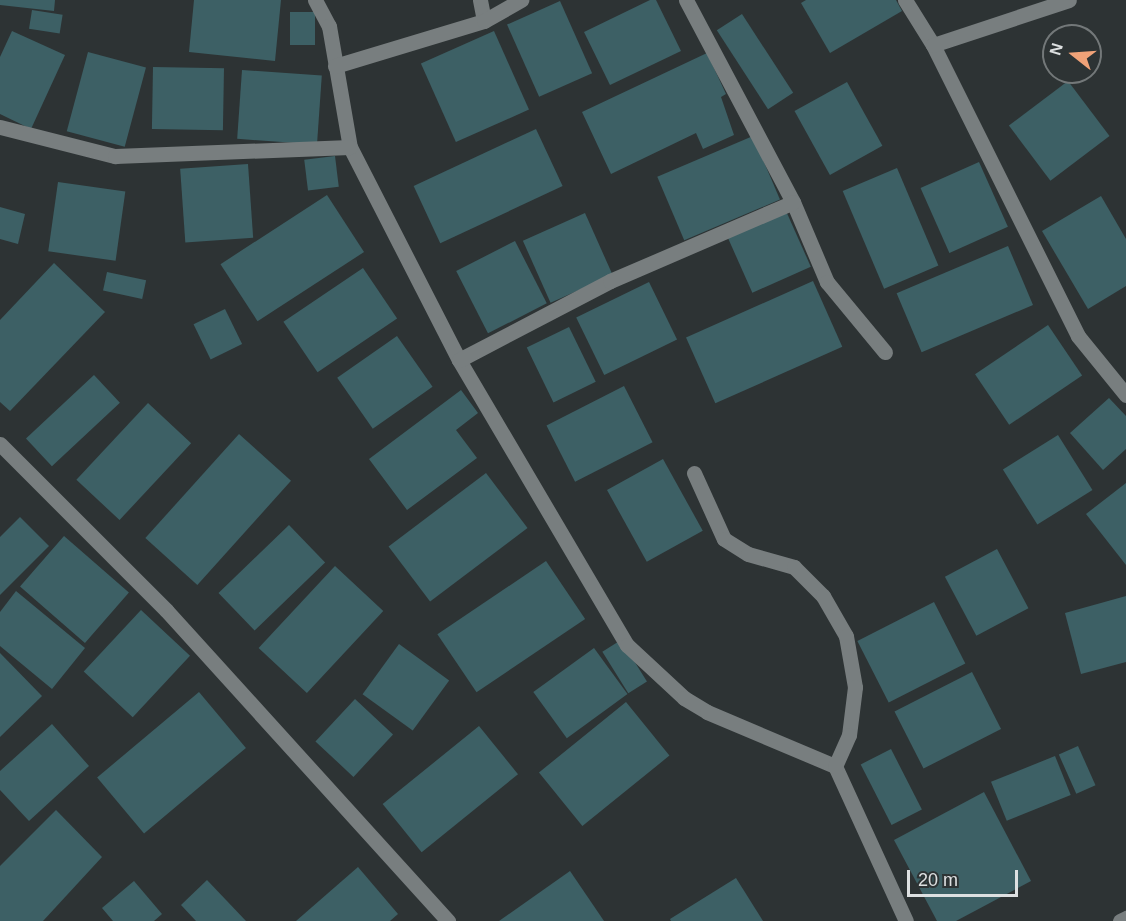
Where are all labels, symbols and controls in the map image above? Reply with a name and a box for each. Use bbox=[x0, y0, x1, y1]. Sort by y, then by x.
north arrow bbox=[1042, 24, 1102, 84]
text: N bbox=[1046, 41, 1066, 57]
scale bar bbox=[910, 858, 1021, 896]
text: 20 m bbox=[918, 870, 958, 890]

